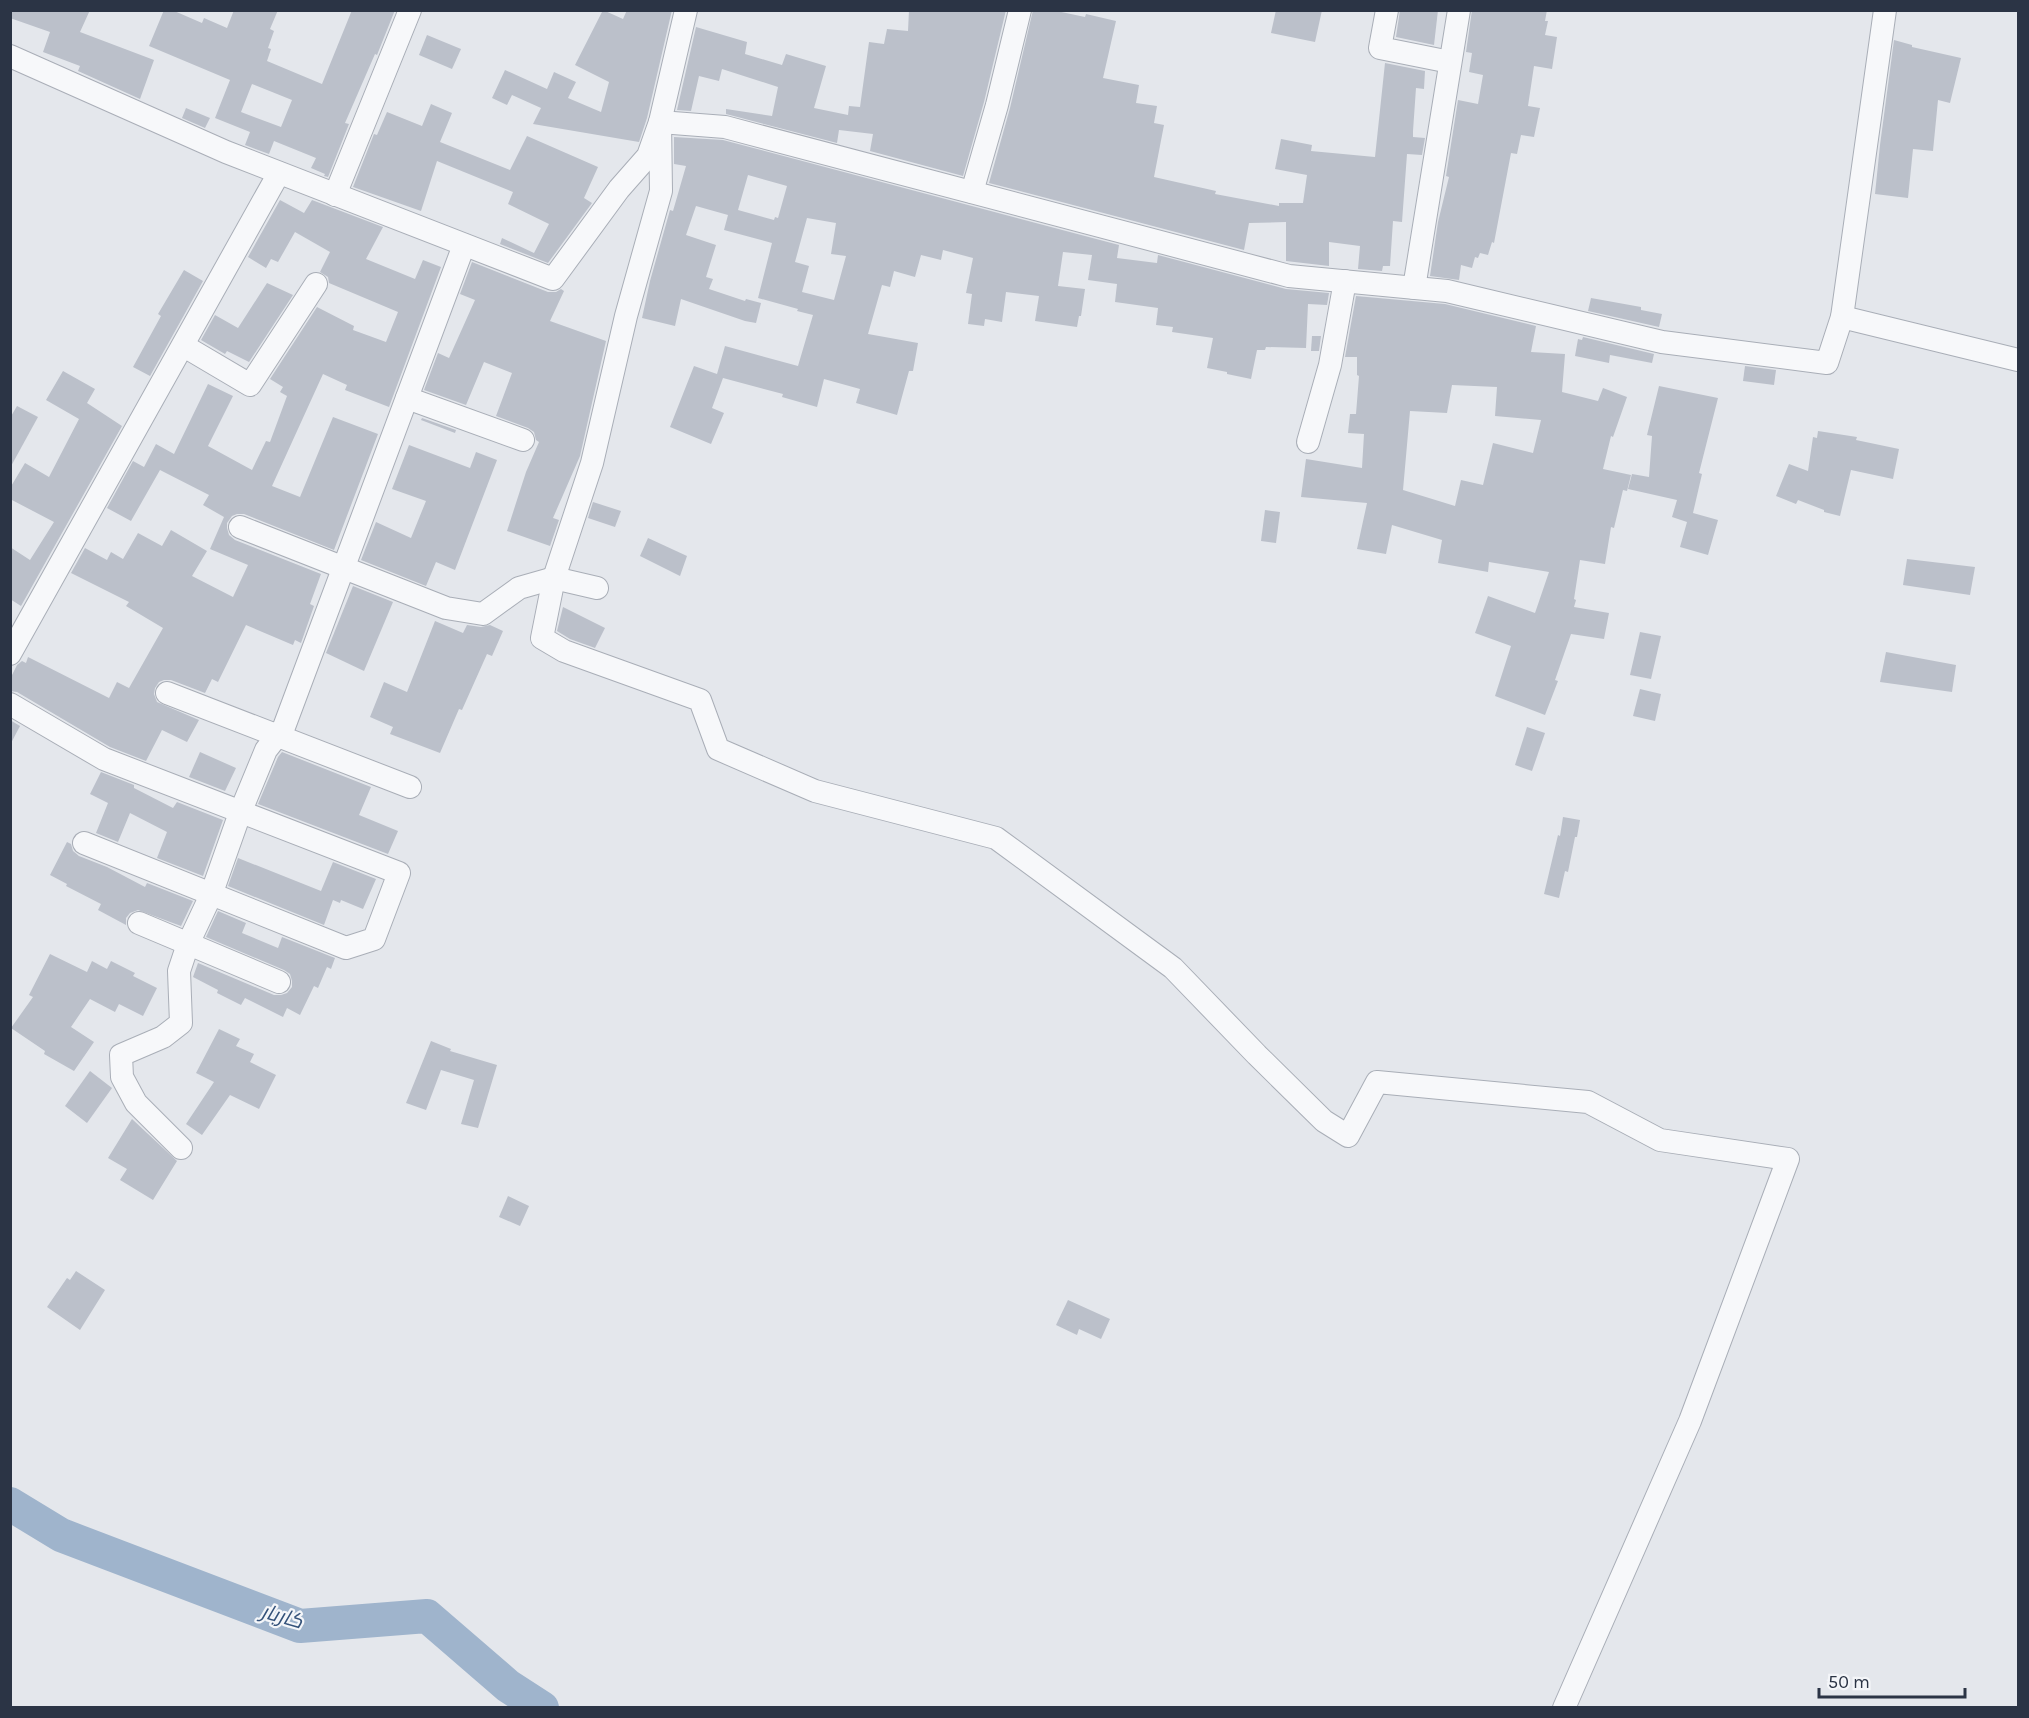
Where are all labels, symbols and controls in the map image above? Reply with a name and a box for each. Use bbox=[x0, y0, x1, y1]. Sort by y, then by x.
water label: کاربار bbox=[256, 1598, 306, 1633]
scale bar bbox=[1819, 1661, 1964, 1699]
text: 50 m bbox=[1828, 1671, 1870, 1693]

